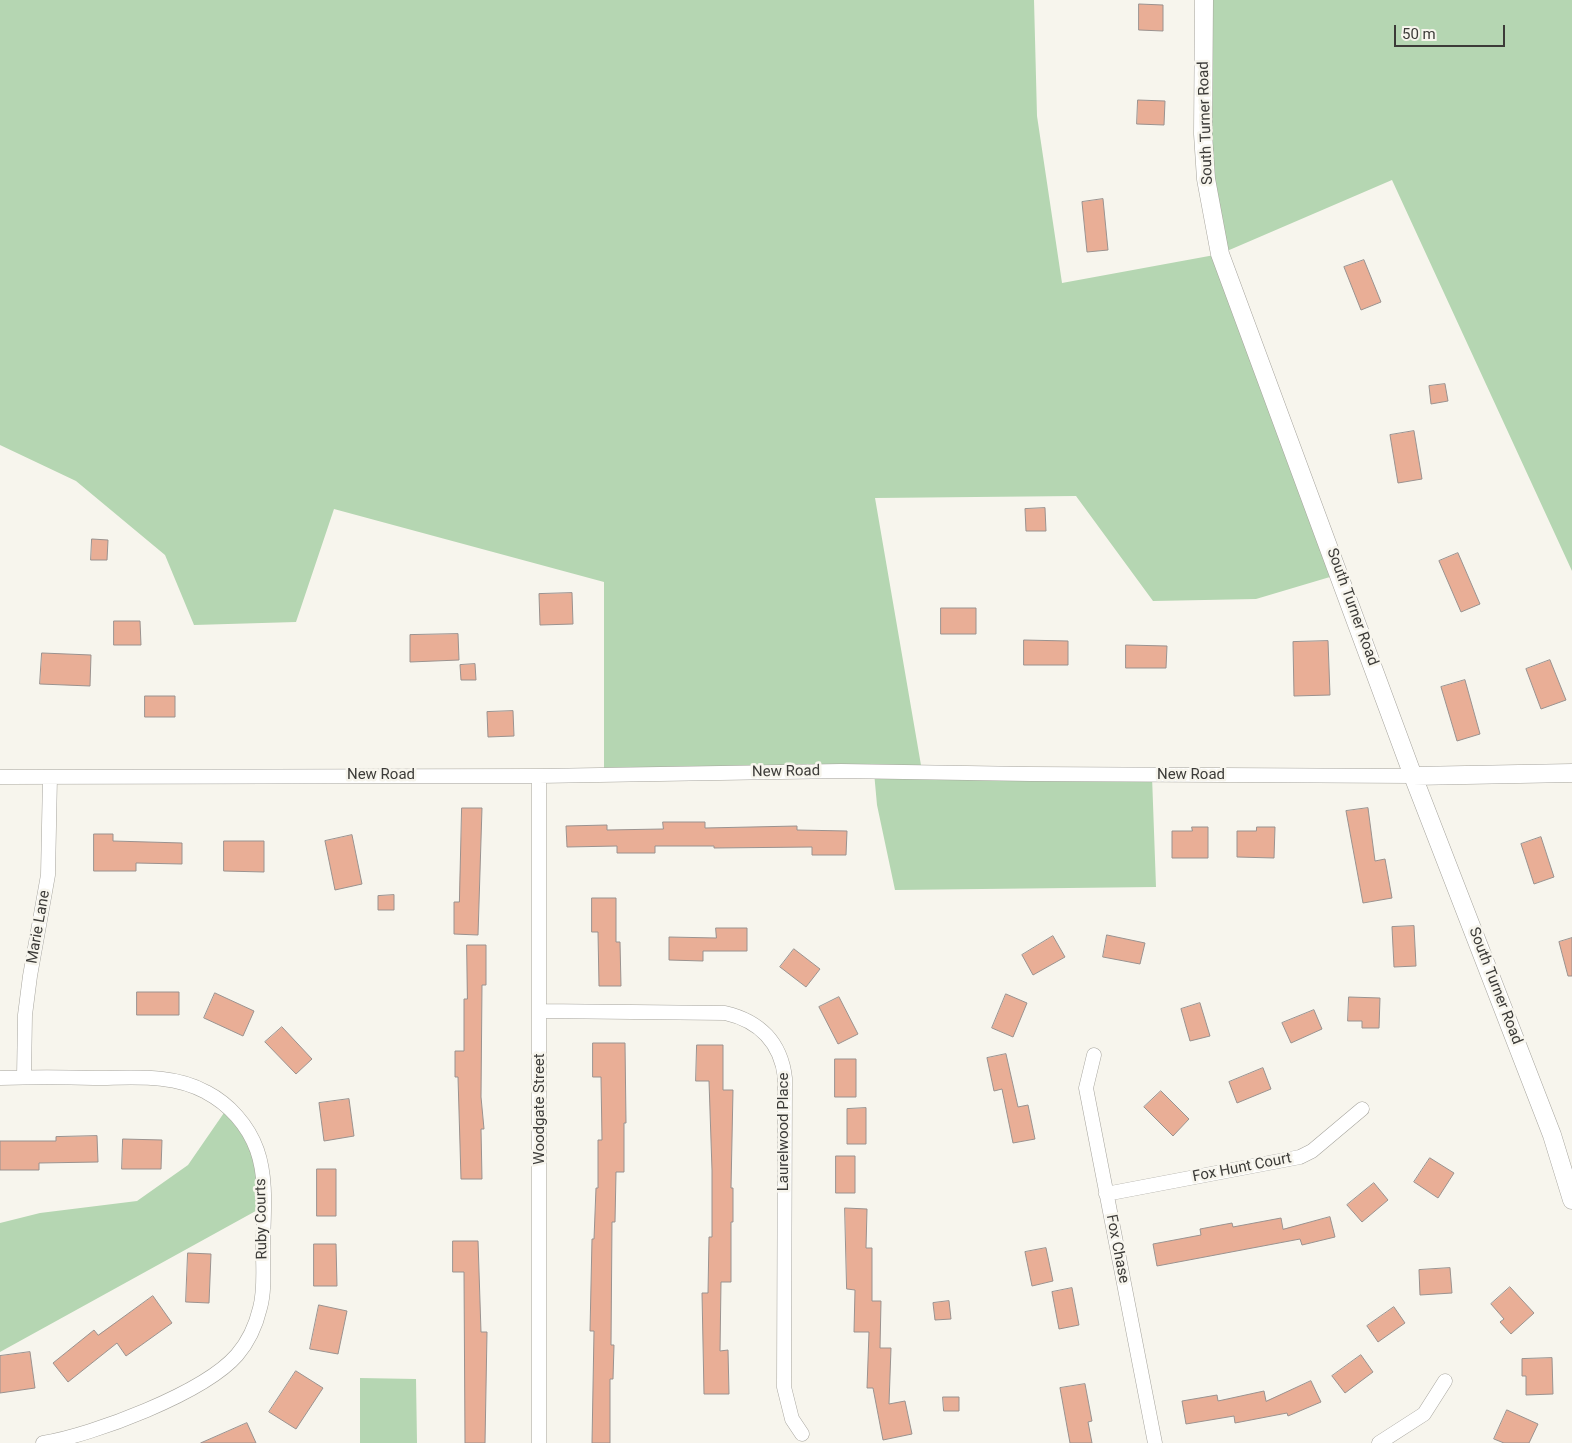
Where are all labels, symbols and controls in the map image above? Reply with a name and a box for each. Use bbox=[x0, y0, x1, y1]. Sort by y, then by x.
scale bar bbox=[1397, 15, 1508, 47]
text: 50 m bbox=[1402, 25, 1436, 43]
street label: South Turner Road bbox=[1195, 61, 1217, 185]
street label: South Turner Road bbox=[1322, 546, 1382, 668]
street label: New Road bbox=[752, 762, 820, 782]
street label: New Road bbox=[347, 766, 415, 784]
street label: New Road bbox=[1157, 766, 1225, 784]
street label: Marie Lane bbox=[24, 889, 54, 965]
street label: South Turner Road bbox=[1464, 925, 1526, 1047]
street label: Woodgate Street bbox=[531, 1053, 549, 1165]
street label: Laurelwood Place bbox=[775, 1073, 793, 1191]
street label: Fox Hunt Court bbox=[1191, 1150, 1293, 1186]
street label: Ruby Courts bbox=[252, 1178, 272, 1260]
street label: Fox Chase bbox=[1102, 1213, 1132, 1285]

